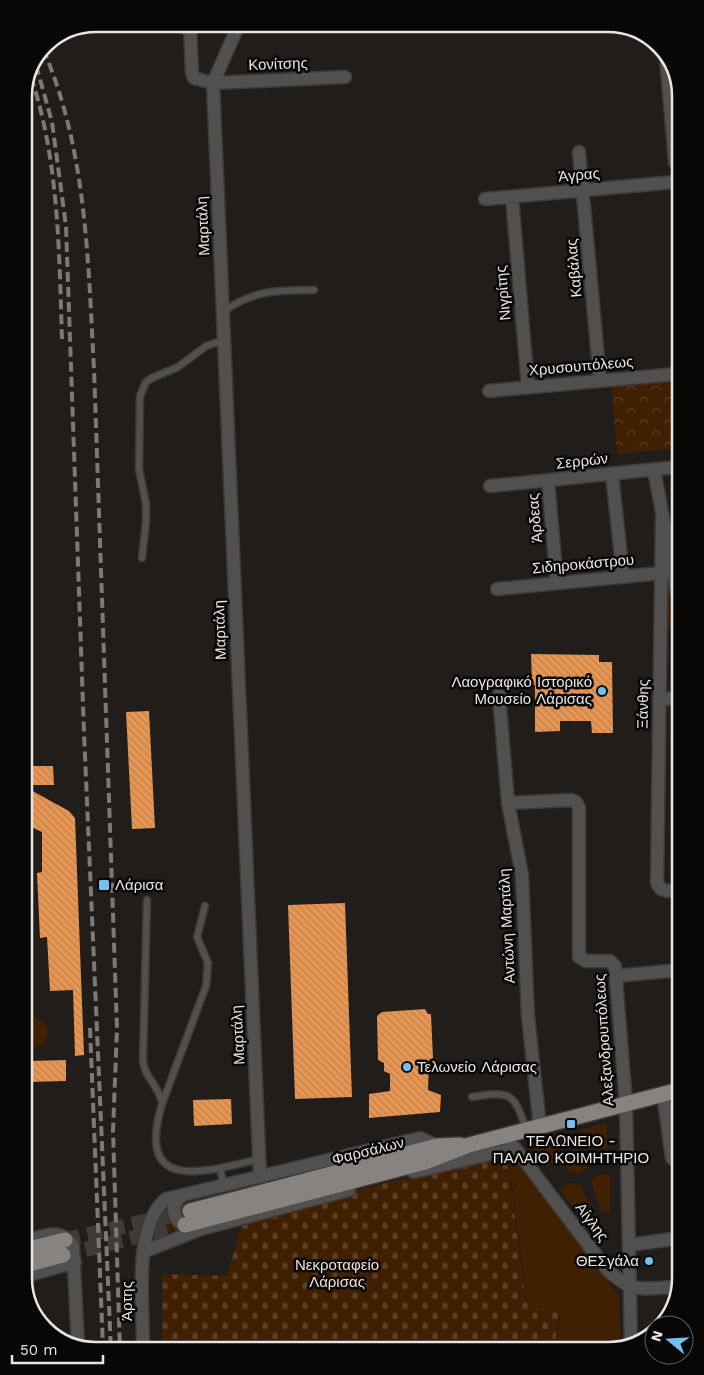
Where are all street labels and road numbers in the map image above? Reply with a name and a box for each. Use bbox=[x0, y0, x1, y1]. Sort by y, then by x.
street label: Κονίτσης bbox=[248, 54, 308, 74]
street label: Άγρας bbox=[557, 164, 601, 186]
street label: Μαρτάλη bbox=[192, 196, 214, 256]
street label: Καβάλας bbox=[562, 238, 586, 298]
street label: Νιγρίτης bbox=[492, 265, 514, 321]
street label: Χρυσουπόλεως bbox=[528, 352, 634, 380]
street label: Σερρών bbox=[555, 449, 609, 473]
street label: Άρδεας bbox=[524, 493, 546, 543]
street label: Σιδηροκάστρου bbox=[531, 551, 635, 577]
street label: Μαρτάλη bbox=[210, 600, 230, 660]
street label: Ξάνθης bbox=[634, 679, 652, 729]
street label: Αντώνη Μαρτάλη bbox=[495, 868, 519, 984]
street label: Αλεξανδρουπόλεως bbox=[590, 973, 618, 1107]
street label: Μαρτάλη bbox=[227, 1005, 249, 1065]
street label: Φαρσάλων bbox=[330, 1133, 406, 1169]
street label: Αίγλης bbox=[572, 1199, 612, 1245]
street label: Άρτης bbox=[118, 1281, 136, 1321]

